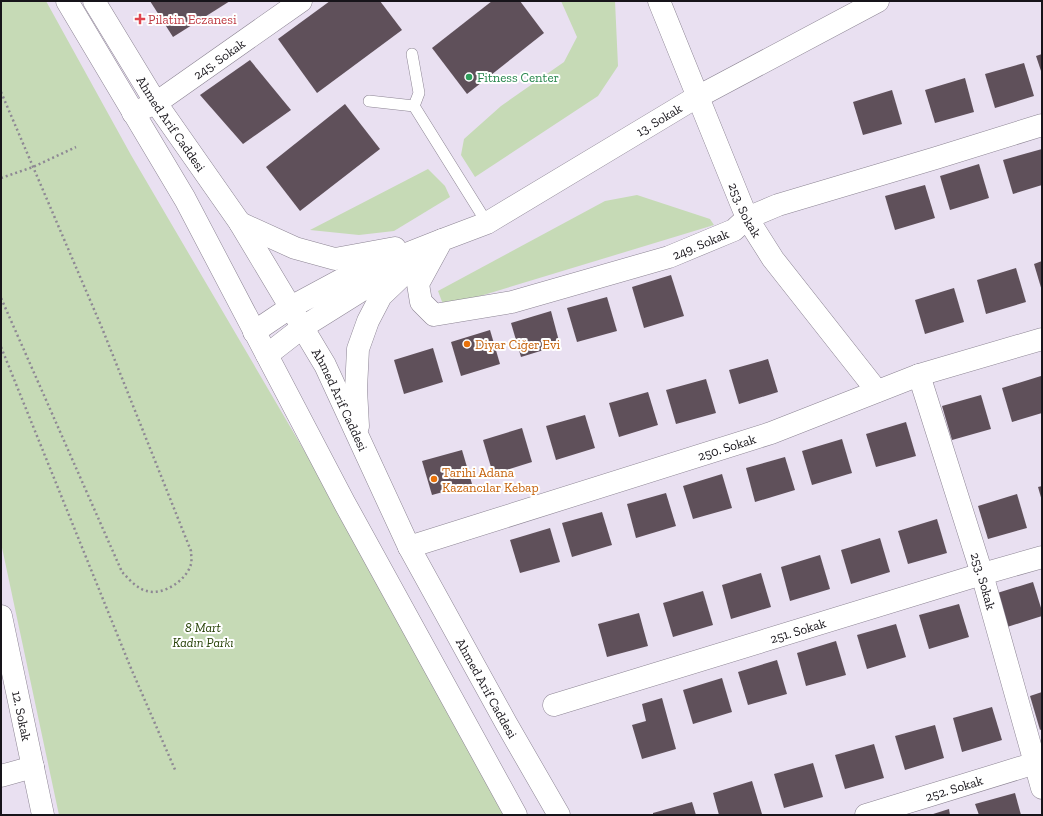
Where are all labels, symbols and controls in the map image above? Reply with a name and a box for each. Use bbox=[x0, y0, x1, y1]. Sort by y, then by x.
place label: Pilatin Eczanesi bbox=[148, 12, 237, 27]
marker: Pilatin Eczanesi bbox=[135, 14, 145, 24]
street label: 245. Sokak bbox=[190, 35, 248, 82]
place label: Fitness Center bbox=[477, 70, 559, 85]
marker: Fitness Center bbox=[464, 72, 474, 82]
street label: Ahmed Arif Caddesi bbox=[134, 73, 209, 174]
street label: 13. Sokak bbox=[634, 100, 685, 139]
street label: 253. Sokak bbox=[726, 180, 765, 240]
street label: 249. Sokak bbox=[670, 225, 731, 262]
place label: Diyar Ciğer Evi bbox=[475, 337, 560, 352]
marker: Diyar Ciğer Evi bbox=[462, 339, 472, 349]
street label: Ahmed Arif Caddesi bbox=[309, 345, 371, 453]
street label: 250. Sokak bbox=[696, 431, 758, 463]
place label: Tarihi Adana Kazancılar Kebap bbox=[442, 465, 539, 495]
marker: Tarihi Adana Kazancılar Kebap bbox=[429, 474, 439, 484]
street label: 253. Sokak bbox=[968, 551, 999, 612]
street label: 251. Sokak bbox=[768, 615, 828, 646]
park label: 8 Mart Kadın Parkı bbox=[172, 620, 234, 650]
street label: Ahmed Arif Caddesi bbox=[453, 636, 521, 741]
street label: 12. Sokak bbox=[9, 689, 35, 742]
street label: 252. Sokak bbox=[923, 772, 985, 804]

